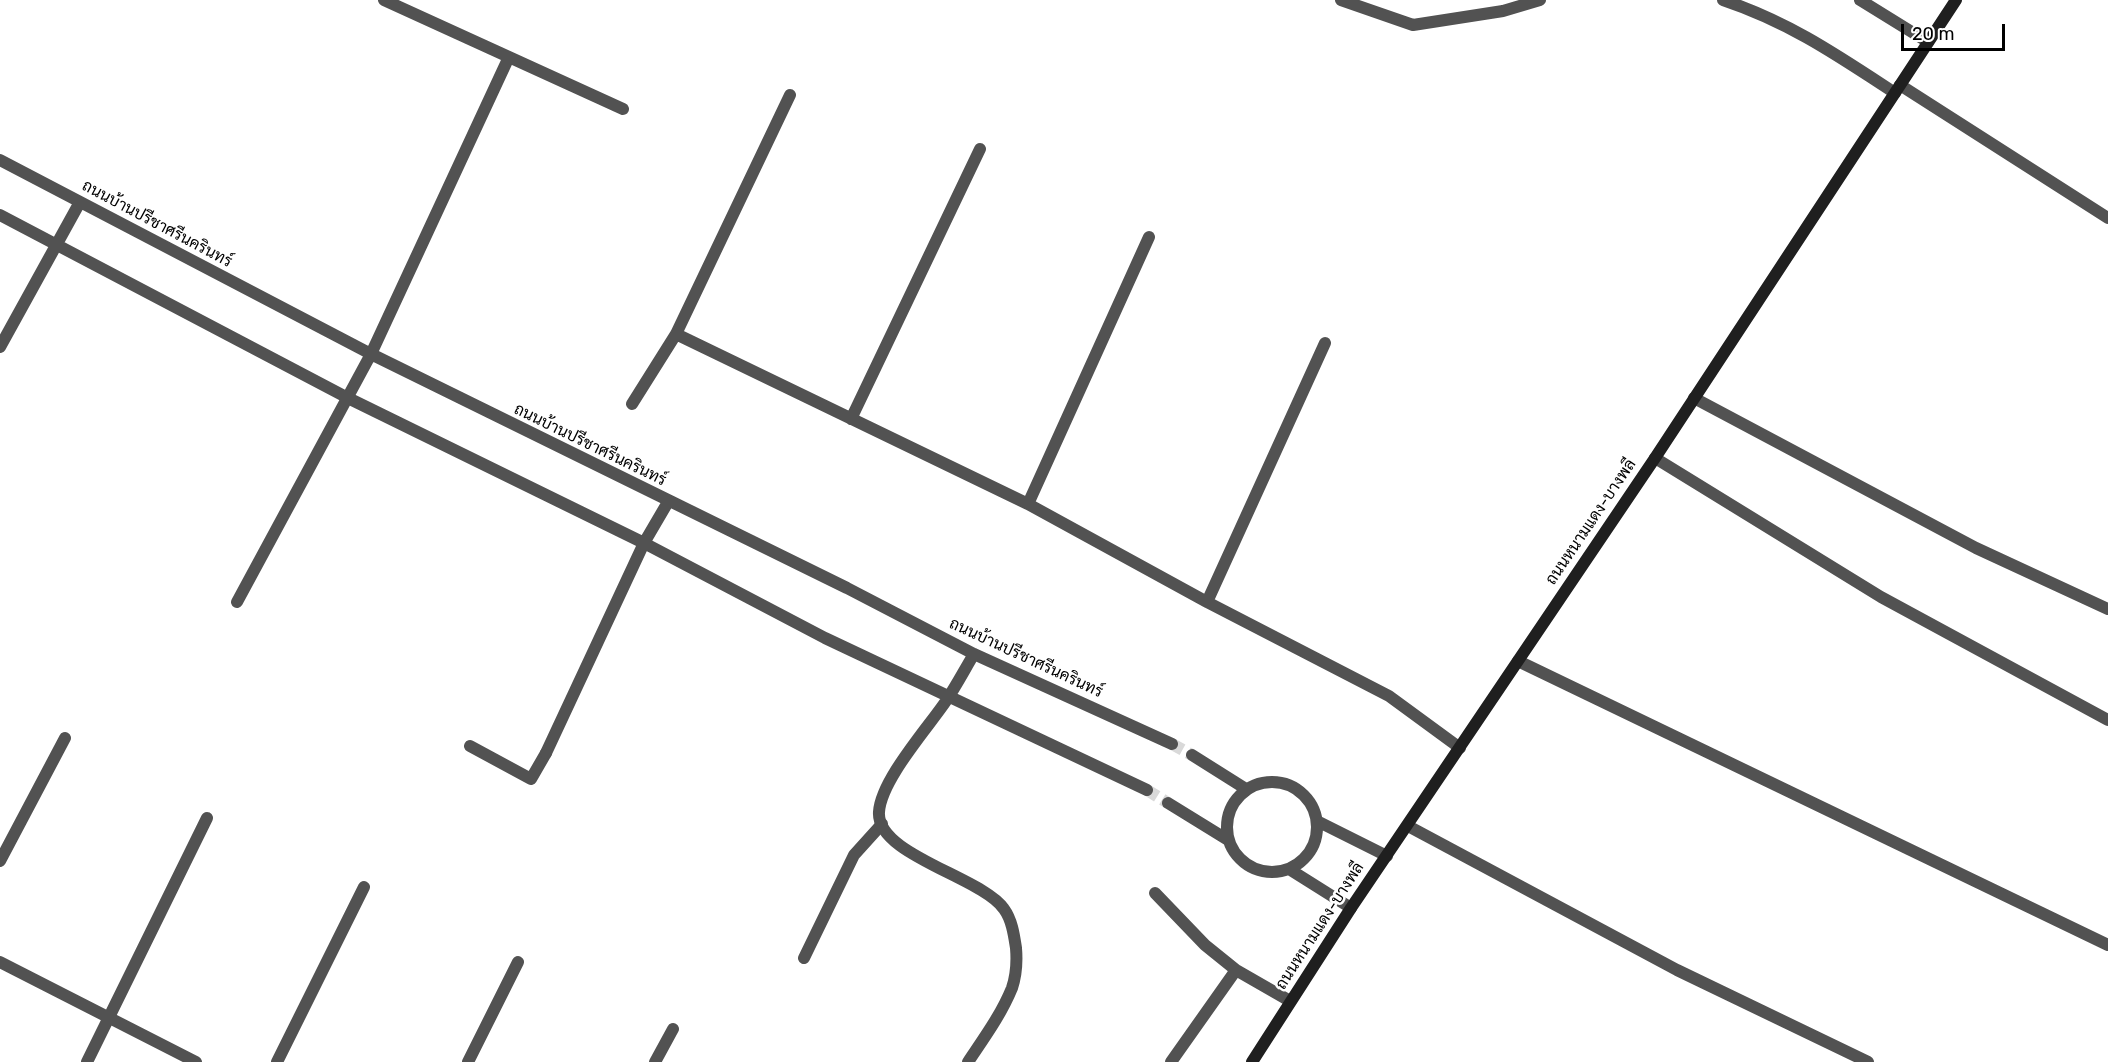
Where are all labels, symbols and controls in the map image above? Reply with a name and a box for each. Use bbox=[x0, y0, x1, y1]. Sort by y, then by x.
scale bar bbox=[1904, 12, 2008, 50]
text: 20 m bbox=[1912, 23, 1954, 45]
street label: ถนนบ้านปรีชาศรีนครินทร์ bbox=[79, 176, 235, 272]
street label: ถนนบ้านปรีชาศรีนครินทร์ bbox=[511, 400, 669, 490]
street label: ถนนหนามแดง-บางพลี bbox=[1542, 455, 1640, 589]
street label: ถนนบ้านปรีชาศรีนครินทร์ bbox=[946, 614, 1106, 702]
street label: ถนนหนามแดง-บางพลี bbox=[1272, 859, 1368, 993]

